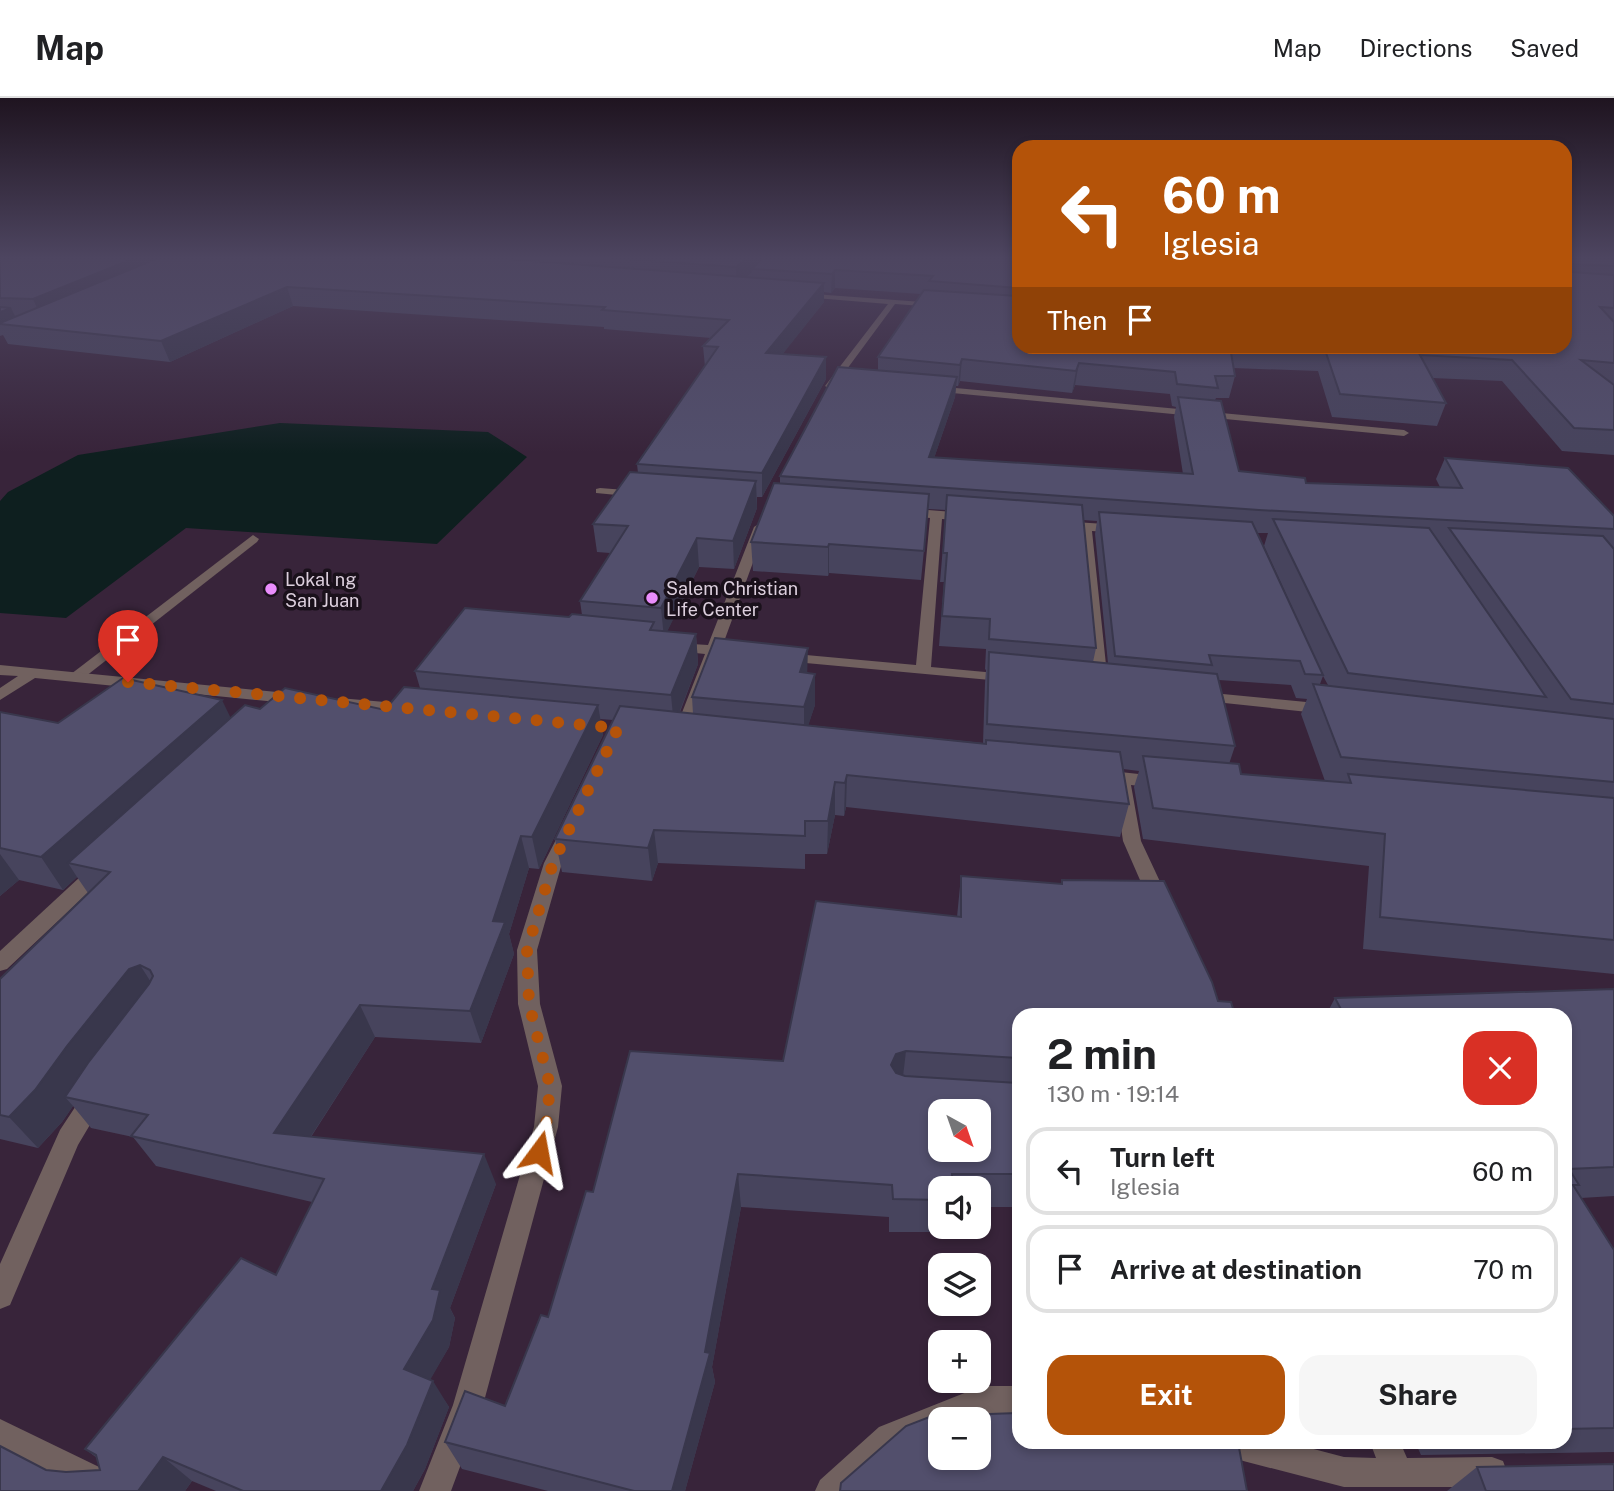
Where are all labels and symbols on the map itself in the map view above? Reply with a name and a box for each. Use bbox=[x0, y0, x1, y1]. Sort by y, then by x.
place label: Lokal ng San Juan bbox=[285, 569, 360, 611]
place label: Salem Christian Life Center bbox=[666, 578, 798, 620]
marker: Lokal ng San Juan bbox=[263, 581, 279, 597]
marker: Salem Christian Life Center bbox=[644, 590, 660, 606]
pin bbox=[98, 610, 158, 682]
north arrow bbox=[928, 1099, 990, 1162]
position arrow bbox=[502, 1115, 576, 1189]

